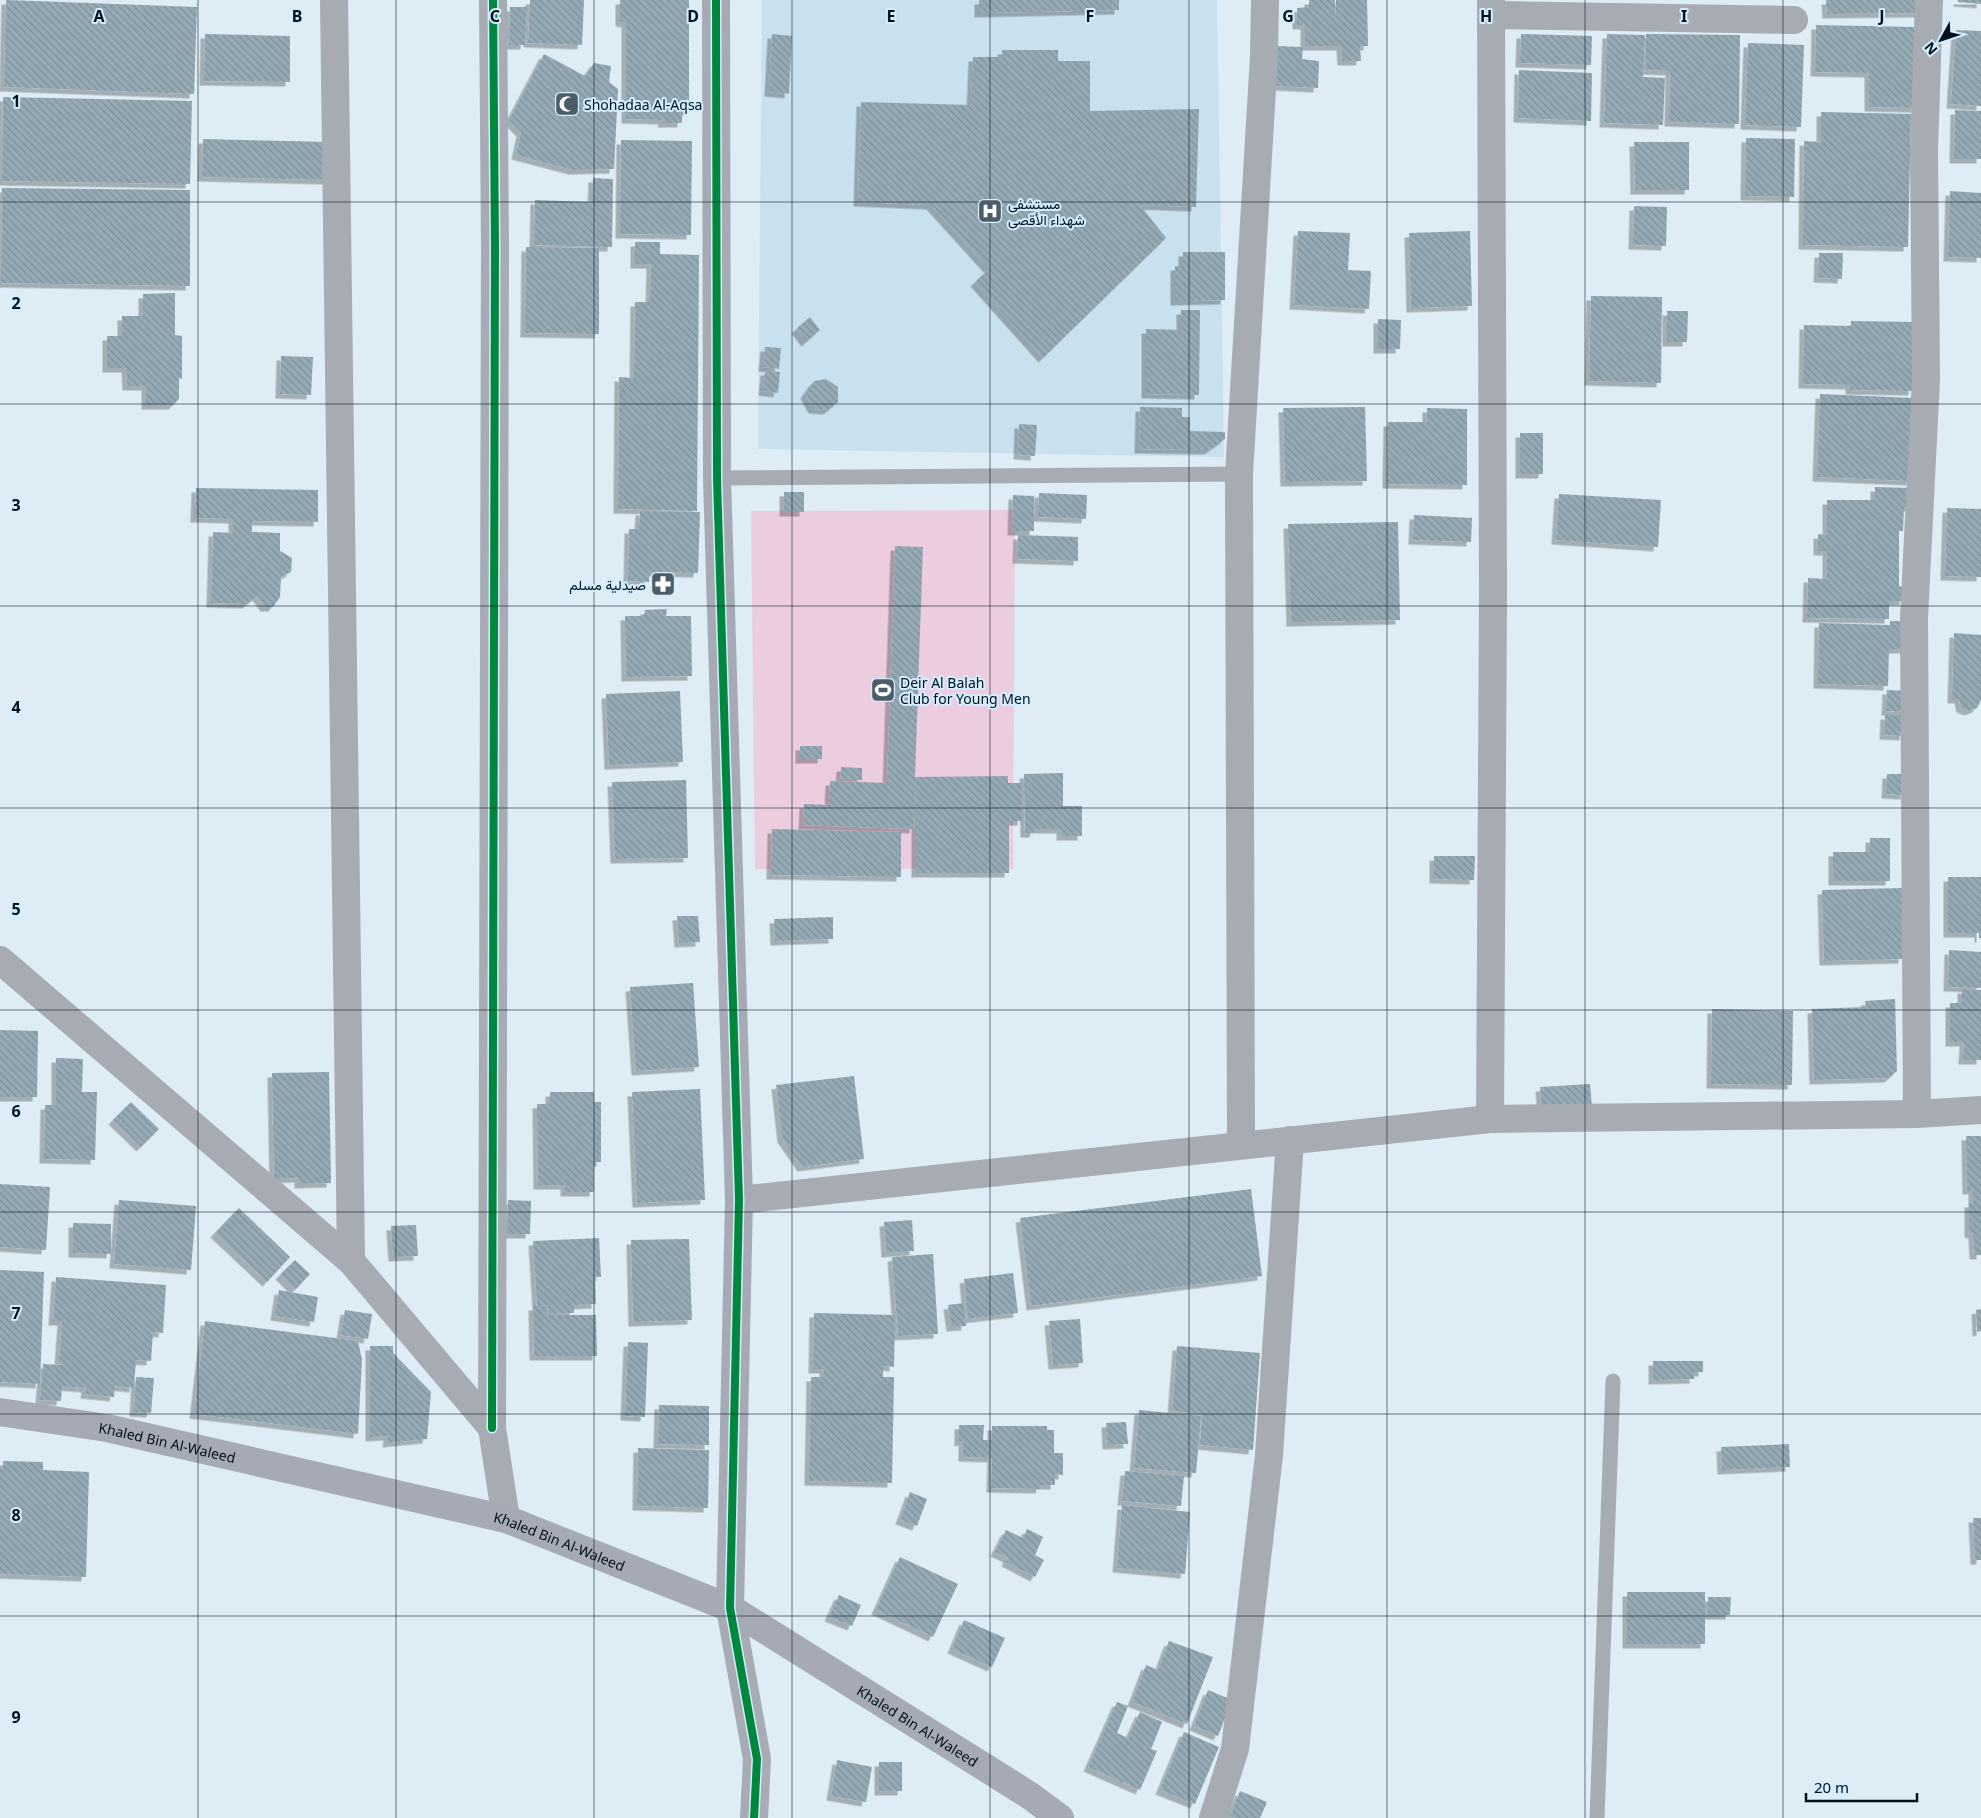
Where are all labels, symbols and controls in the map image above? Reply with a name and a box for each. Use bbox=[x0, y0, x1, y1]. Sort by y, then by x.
text: A bbox=[93, 5, 105, 27]
text: B bbox=[292, 5, 302, 27]
text: C bbox=[490, 5, 500, 27]
text: D bbox=[687, 5, 699, 27]
text: E bbox=[887, 5, 896, 27]
text: F bbox=[1086, 5, 1094, 27]
text: G bbox=[1282, 5, 1294, 27]
text: H bbox=[1480, 5, 1492, 27]
text: I bbox=[1681, 5, 1687, 27]
text: J bbox=[1877, 5, 1885, 27]
north arrow bbox=[1916, 15, 1966, 65]
text: N bbox=[1920, 38, 1942, 59]
text: 1 bbox=[11, 90, 21, 112]
mosque icon: Shohadaa Al-Aqsa bbox=[554, 91, 580, 117]
place label: Shohadaa Al-Aqsa bbox=[584, 95, 702, 114]
place label: مستشفى شهداء الأقصى bbox=[1008, 194, 1085, 229]
hospital icon: مستشفى شهداء الأقصى bbox=[977, 198, 1003, 224]
text: 2 bbox=[11, 292, 21, 314]
text: 3 bbox=[11, 494, 21, 516]
pharmacy icon: صيدلية مسلم bbox=[650, 571, 676, 597]
place label: صيدلية مسلم bbox=[569, 575, 646, 594]
place label: Deir Al Balah Club for Young Men bbox=[900, 673, 1031, 708]
sports icon: Deir Al Balah Club for Young Men bbox=[870, 677, 896, 703]
text: 4 bbox=[11, 696, 21, 718]
text: 5 bbox=[11, 898, 21, 920]
text: 6 bbox=[11, 1100, 21, 1122]
text: 7 bbox=[11, 1302, 21, 1324]
street label: Khaled Bin Al-Waleed bbox=[98, 1417, 238, 1467]
text: 8 bbox=[11, 1504, 21, 1526]
street label: Khaled Bin Al-Waleed bbox=[492, 1507, 628, 1575]
street label: Khaled Bin Al-Waleed bbox=[854, 1680, 982, 1771]
text: 9 bbox=[11, 1706, 21, 1728]
scale bar bbox=[1806, 1770, 1917, 1802]
text: 20 m bbox=[1814, 1777, 1849, 1797]

